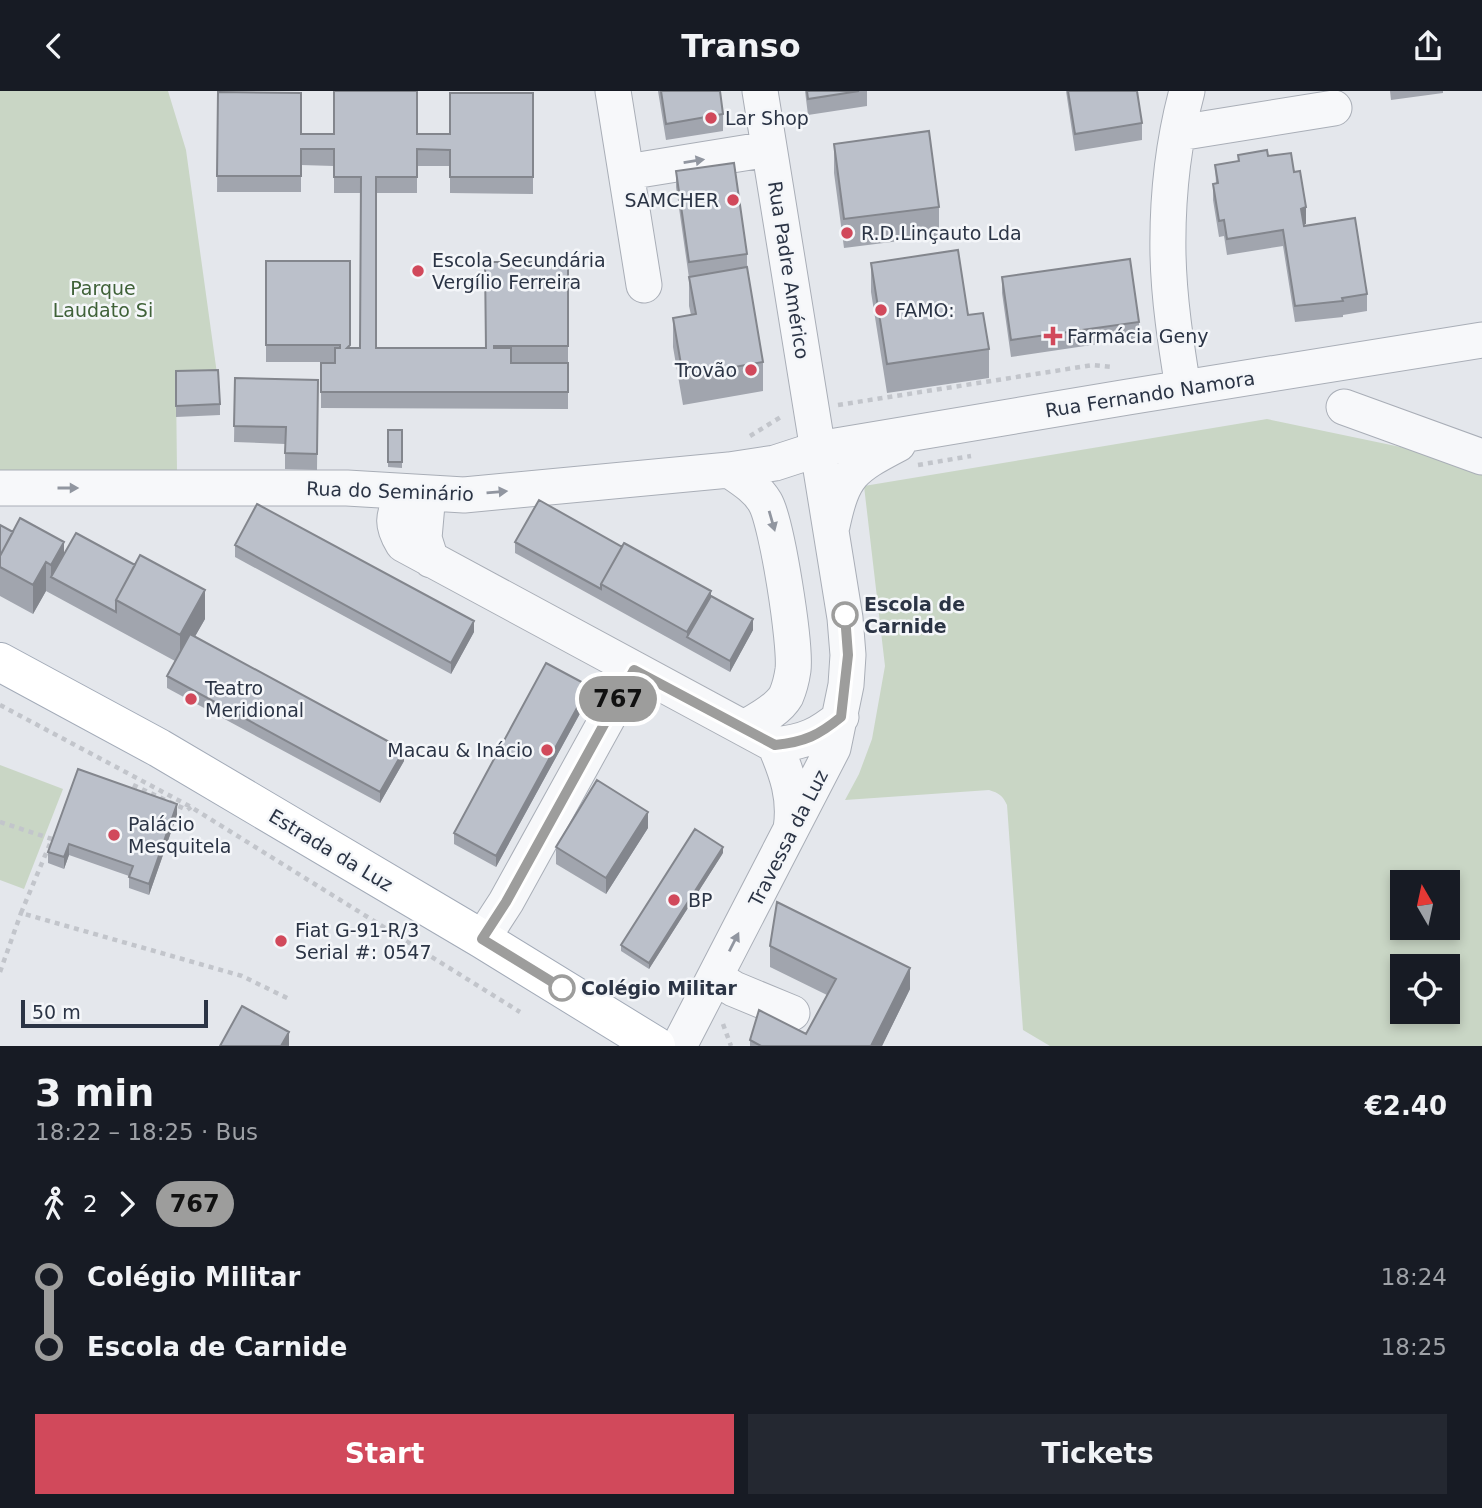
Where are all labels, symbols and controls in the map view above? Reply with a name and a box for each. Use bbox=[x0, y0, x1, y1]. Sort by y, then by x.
icon: back bbox=[35, 27, 73, 65]
text: Transo bbox=[681, 27, 801, 65]
icon: share bbox=[1409, 27, 1447, 65]
place label: Lar Shop bbox=[725, 107, 809, 129]
marker: Lar Shop bbox=[703, 110, 719, 126]
one-way arrow bbox=[683, 155, 705, 166]
street label: Rua Padre Américo bbox=[764, 179, 814, 361]
place label: SAMCHER bbox=[624, 189, 719, 211]
marker: SAMCHER bbox=[725, 192, 741, 208]
place label: R.D.Linçauto Lda bbox=[861, 222, 1022, 244]
marker: R.D.Linçauto Lda bbox=[839, 225, 855, 241]
place label: Escola Secundária Vergílio Ferreira bbox=[432, 249, 606, 293]
marker: Escola Secundária Vergílio Ferreira bbox=[410, 263, 426, 279]
park label: Parque Laudato Si bbox=[53, 277, 153, 321]
place label: FAMO: bbox=[895, 299, 955, 321]
marker: FAMO: bbox=[873, 302, 889, 318]
place label: Farmácia Geny bbox=[1067, 325, 1209, 347]
marker: Farmácia Geny bbox=[1045, 328, 1061, 344]
place label: Trovão bbox=[674, 359, 737, 381]
marker: Trovão bbox=[743, 362, 759, 378]
street label: Rua Fernando Namora bbox=[1044, 367, 1256, 421]
street label: Rua do Seminário bbox=[306, 477, 474, 505]
one-way arrow bbox=[57, 482, 79, 494]
one-way arrow bbox=[486, 486, 508, 497]
one-way arrow bbox=[767, 510, 777, 531]
place label: Escola de Carnide bbox=[864, 593, 965, 637]
marker: Escola de Carnide bbox=[832, 602, 858, 628]
line badge: 767 bbox=[578, 676, 658, 722]
place label: Teatro Meridional bbox=[204, 677, 304, 721]
text: 767 bbox=[593, 685, 643, 713]
marker: Teatro Meridional bbox=[183, 691, 199, 707]
place label: Macau & Inácio bbox=[387, 739, 533, 761]
marker: Macau & Inácio bbox=[539, 742, 555, 758]
street label: Travessa da Luz bbox=[744, 766, 832, 911]
street label: Estrada da Luz bbox=[265, 804, 397, 896]
place label: Palácio Mesquitela bbox=[128, 813, 231, 857]
marker: Palácio Mesquitela bbox=[106, 827, 122, 843]
north arrow bbox=[1390, 870, 1460, 940]
map controls bbox=[1390, 870, 1460, 1024]
place label: BP bbox=[688, 889, 713, 911]
marker: BP bbox=[666, 892, 682, 908]
place label: Fiat G-91-R/3 Serial #: 0547 bbox=[295, 919, 432, 963]
one-way arrow bbox=[728, 932, 740, 952]
marker: Fiat G-91-R/3 Serial #: 0547 bbox=[273, 933, 289, 949]
button: locate bbox=[1390, 954, 1460, 1024]
marker: Colégio Militar bbox=[549, 975, 575, 1001]
place label: Colégio Militar bbox=[581, 977, 738, 999]
scale bar bbox=[21, 997, 208, 1029]
text: 50 m bbox=[32, 1001, 81, 1023]
text: 3 min bbox=[35, 1071, 154, 1115]
text: €2.40 bbox=[1365, 1091, 1447, 1121]
text: 18:22 – 18:25 · Bus bbox=[35, 1119, 258, 1145]
icon: walk bbox=[35, 1185, 73, 1223]
icon: forward bbox=[108, 1185, 146, 1223]
text: 767 bbox=[170, 1190, 220, 1218]
text: 2 bbox=[83, 1191, 98, 1217]
text: Colégio Militar bbox=[87, 1262, 300, 1292]
text: 18:24 bbox=[1381, 1264, 1447, 1290]
text: Escola de Carnide bbox=[87, 1332, 347, 1362]
text: 18:25 bbox=[1381, 1334, 1447, 1360]
button: Start bbox=[35, 1414, 734, 1494]
button: Tickets bbox=[748, 1414, 1447, 1494]

